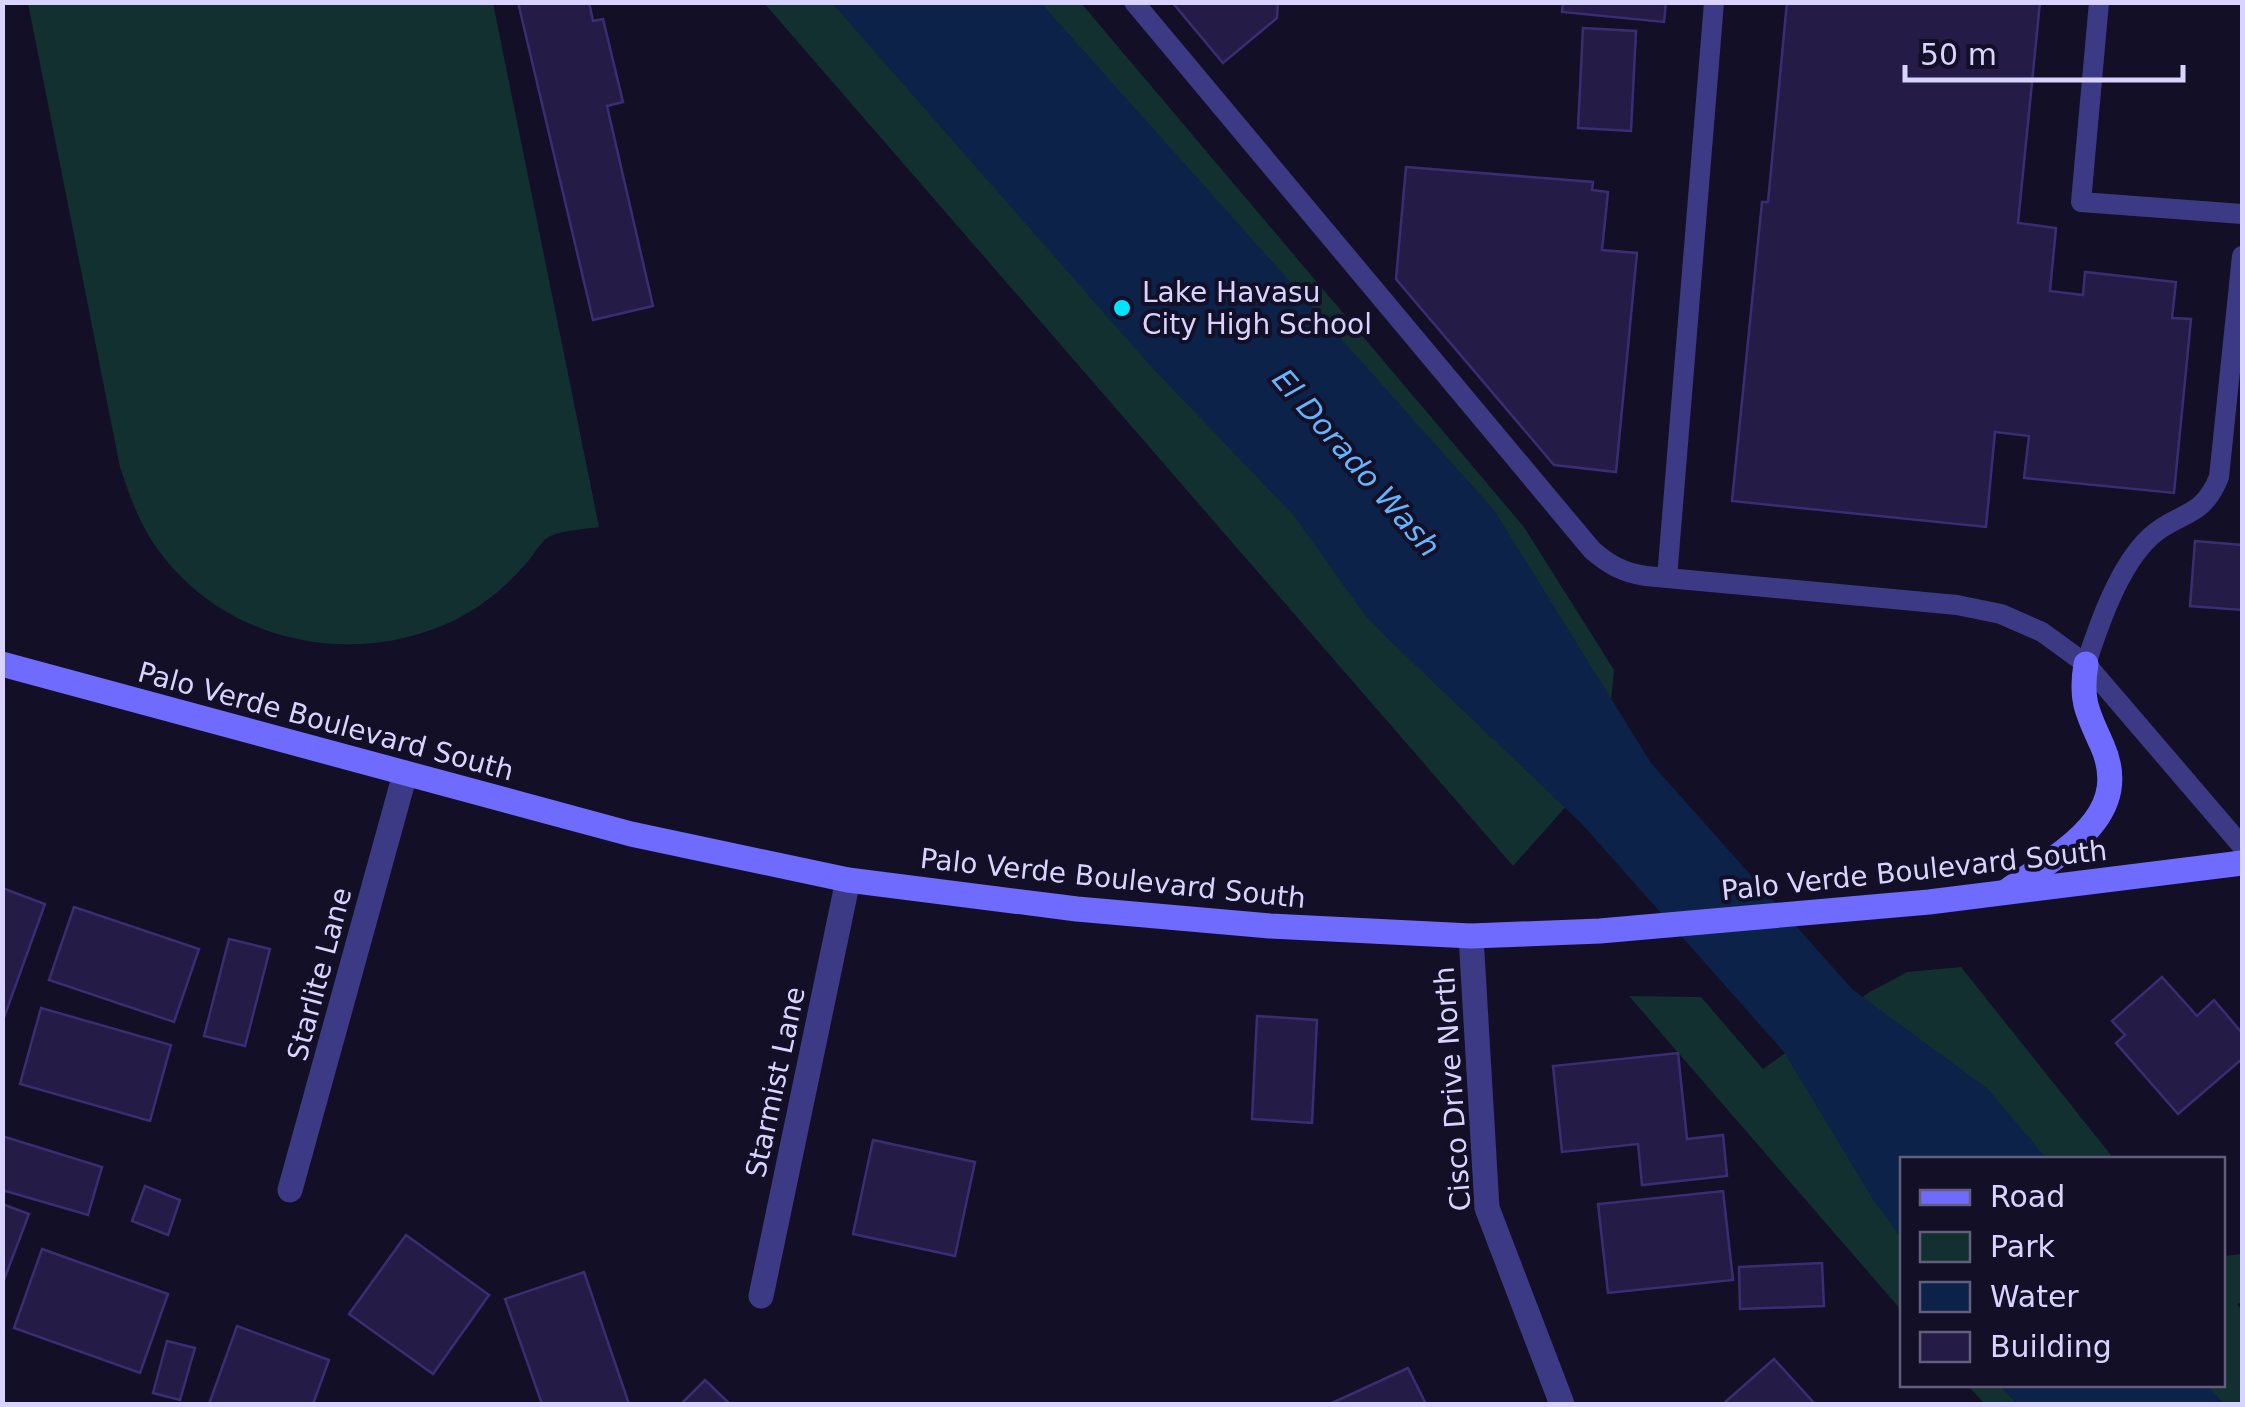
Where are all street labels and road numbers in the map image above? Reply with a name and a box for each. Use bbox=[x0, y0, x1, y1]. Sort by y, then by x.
street label: Palo Verde Boulevard South bbox=[134, 655, 517, 788]
street label: Palo Verde Boulevard South bbox=[1720, 834, 2109, 907]
street label: Palo Verde Boulevard South bbox=[918, 842, 1307, 915]
street label: Starlite Lane bbox=[281, 884, 358, 1064]
street label: Cisco Drive North bbox=[1427, 966, 1478, 1212]
street label: Starmist Lane bbox=[739, 984, 812, 1181]

